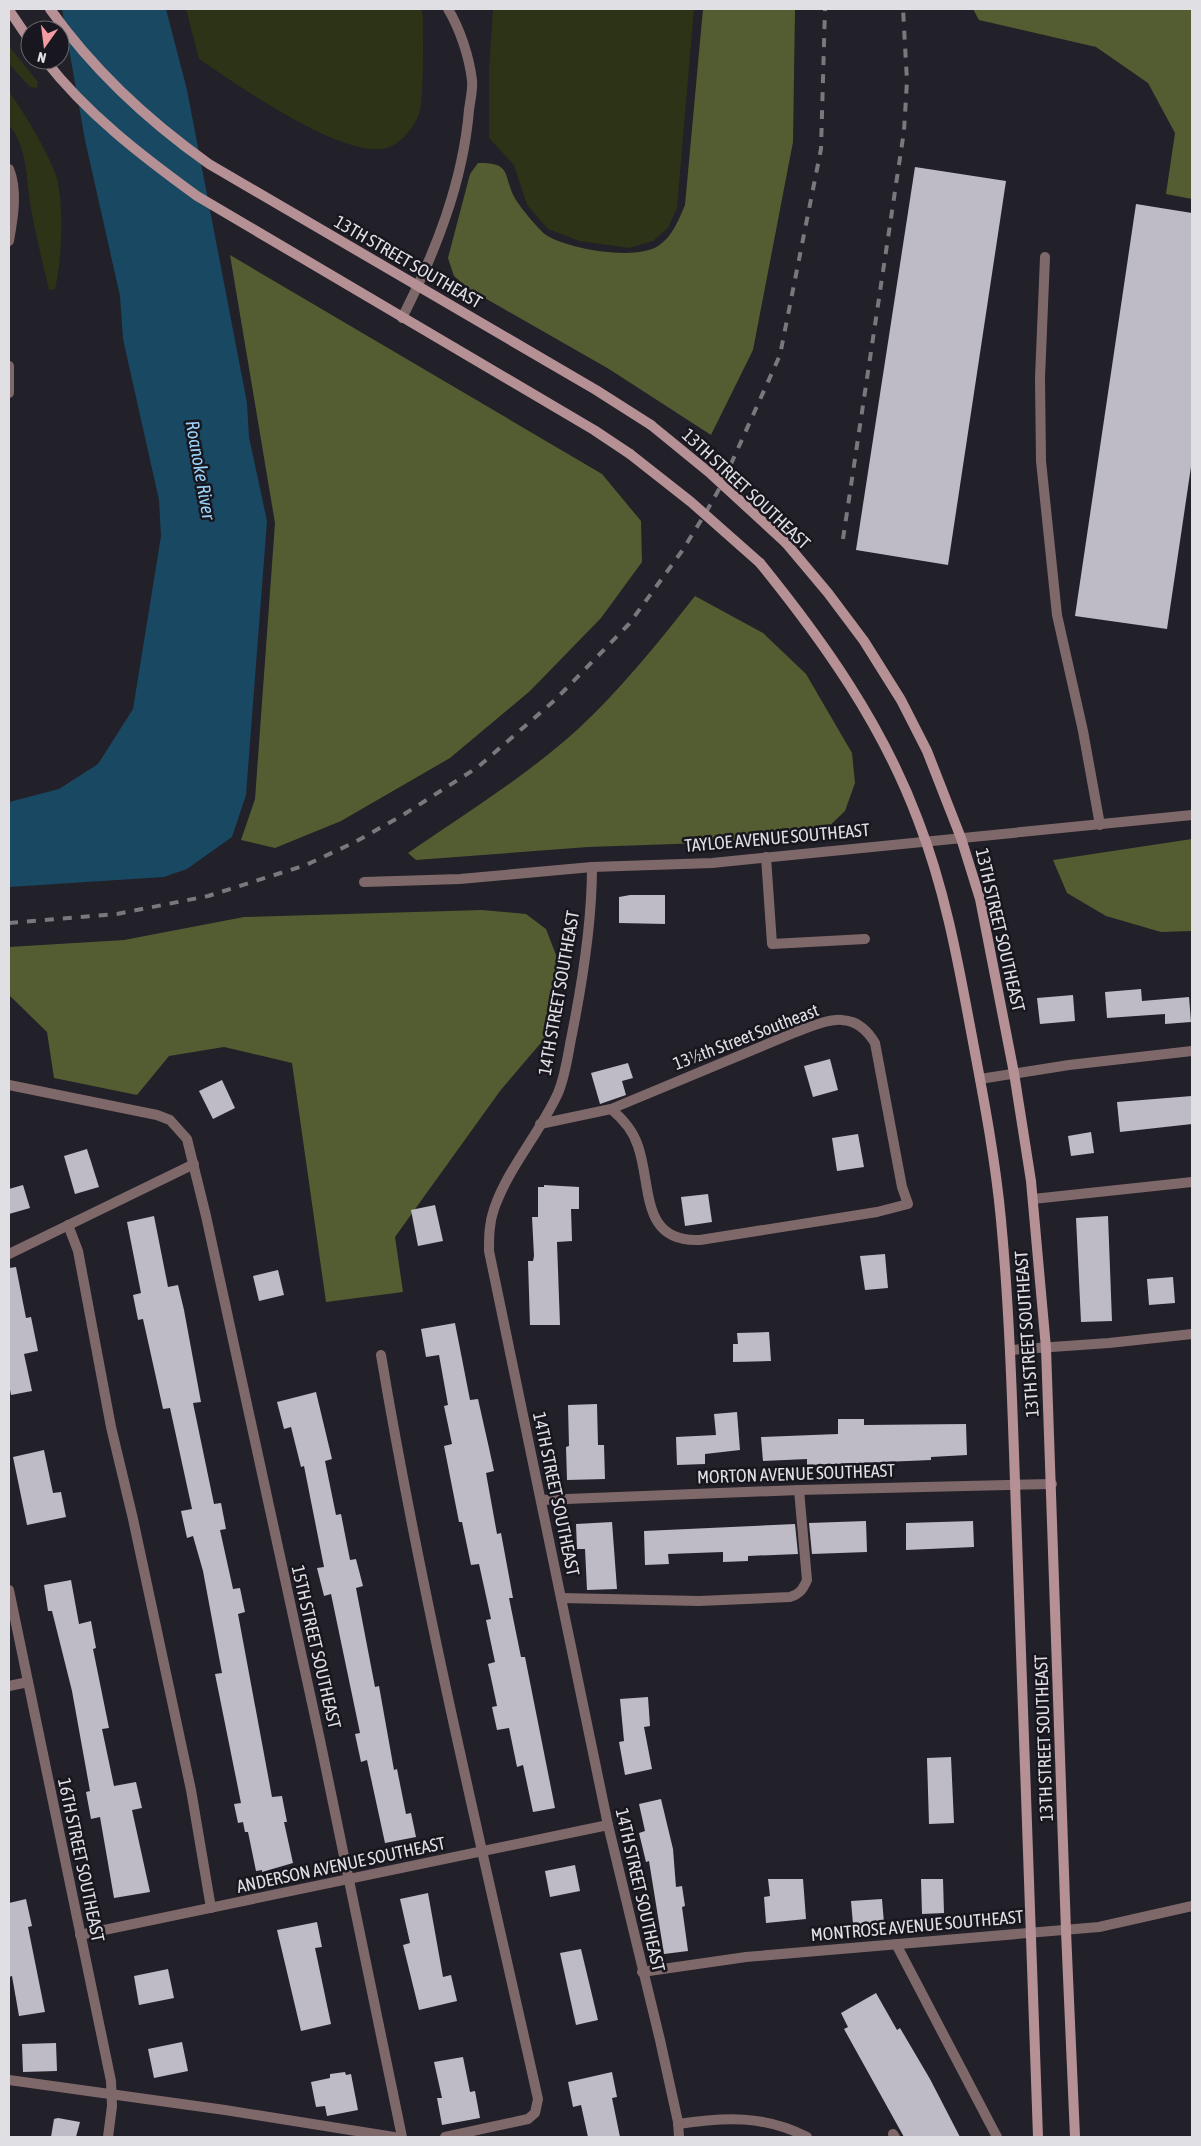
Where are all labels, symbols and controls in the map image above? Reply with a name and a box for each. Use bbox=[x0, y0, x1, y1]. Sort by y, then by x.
north arrow bbox=[20, 20, 70, 70]
text: N bbox=[36, 49, 48, 66]
street label: 13TH STREET SOUTHEAST bbox=[331, 211, 486, 312]
water label: Roanoke River bbox=[181, 419, 221, 523]
street label: 13TH STREET SOUTHEAST bbox=[678, 424, 815, 553]
street label: TAYLOE AVENUE SOUTHEAST bbox=[684, 819, 870, 856]
street label: 13TH STREET SOUTHEAST bbox=[971, 846, 1030, 1014]
street label: 14TH STREET SOUTHEAST bbox=[534, 909, 583, 1077]
street label: 13½th Street Southeast bbox=[670, 999, 821, 1074]
street label: 13TH STREET SOUTHEAST bbox=[1010, 1250, 1043, 1418]
street label: 14TH STREET SOUTHEAST bbox=[529, 1410, 584, 1578]
street label: MORTON AVENUE SOUTHEAST bbox=[697, 1460, 895, 1487]
street label: 15TH STREET SOUTHEAST bbox=[287, 1563, 346, 1731]
street label: 13TH STREET SOUTHEAST bbox=[1030, 1654, 1057, 1822]
street label: 16TH STREET SOUTHEAST bbox=[54, 1776, 109, 1944]
street label: 14TH STREET SOUTHEAST bbox=[611, 1806, 670, 1974]
street label: ANDERSON AVENUE SOUTHEAST bbox=[235, 1832, 447, 1897]
street label: MONTROSE AVENUE SOUTHEAST bbox=[810, 1906, 1024, 1945]

